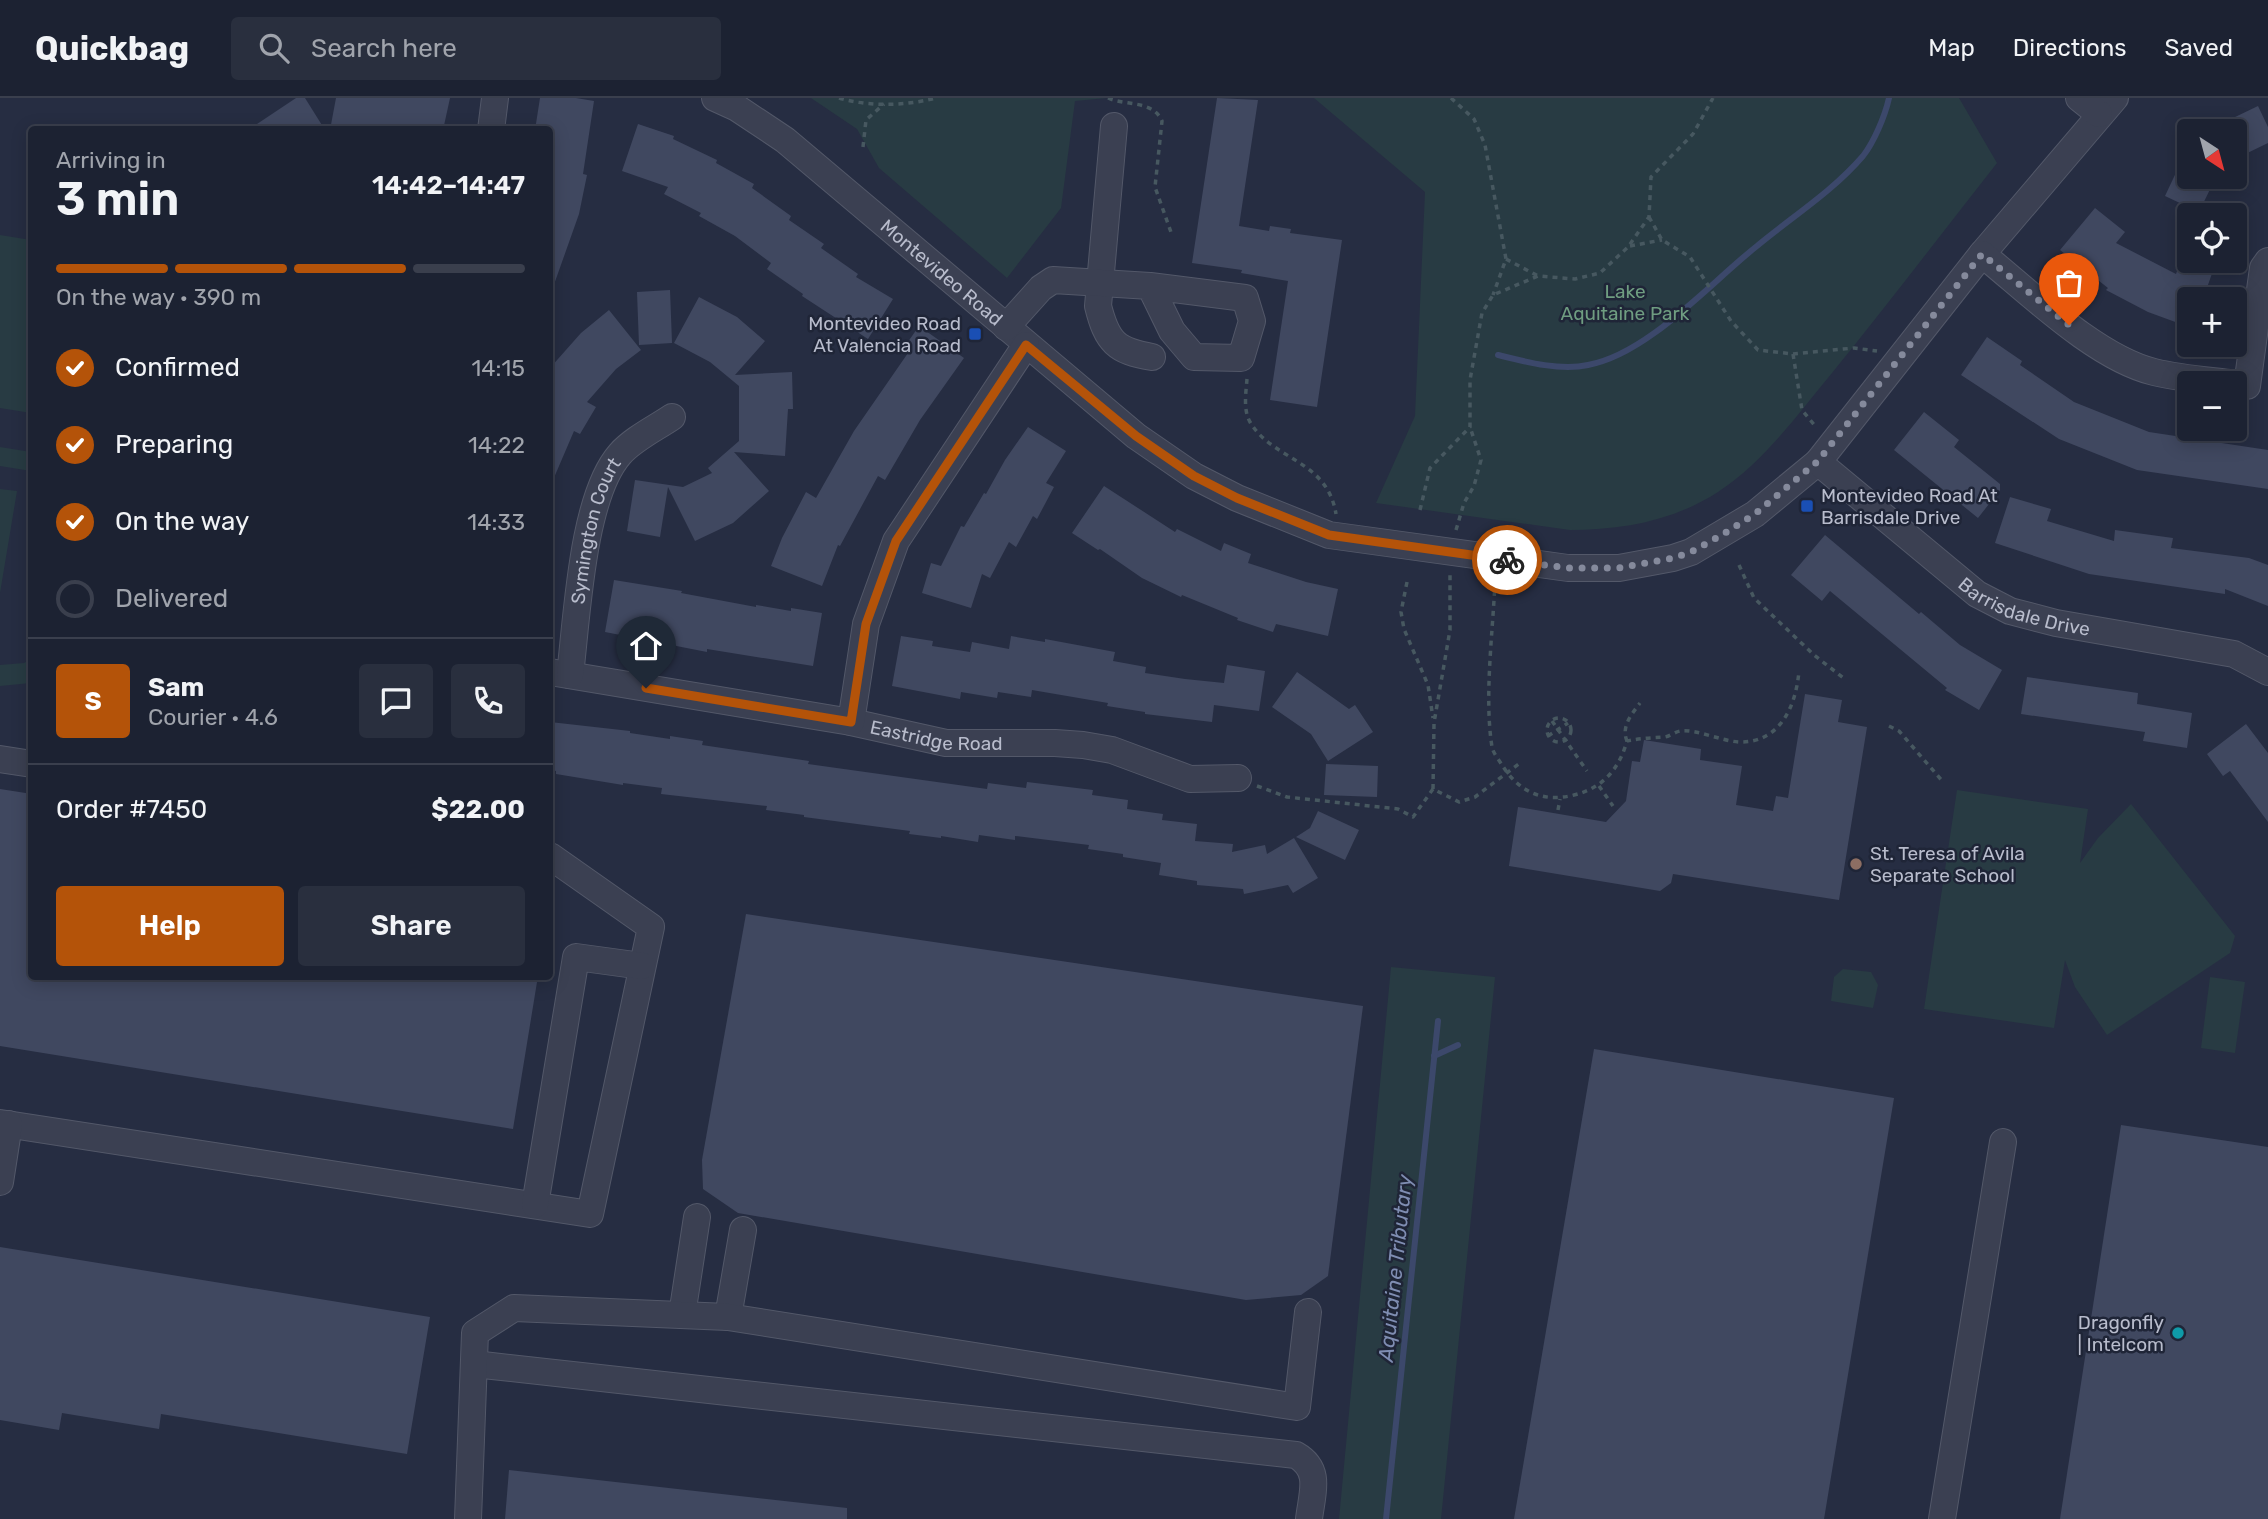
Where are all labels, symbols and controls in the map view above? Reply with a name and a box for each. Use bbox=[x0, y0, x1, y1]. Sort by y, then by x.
search box bbox=[231, 17, 721, 80]
text: Quickbag bbox=[35, 29, 189, 68]
icon: search bbox=[255, 29, 293, 67]
text: Search here bbox=[311, 33, 457, 64]
text: Map bbox=[1928, 34, 1975, 62]
text: Directions bbox=[2013, 34, 2126, 62]
text: Saved bbox=[2164, 34, 2233, 62]
north arrow bbox=[2177, 119, 2247, 189]
map controls bbox=[2177, 119, 2247, 441]
text: Arriving in bbox=[56, 146, 166, 174]
text: 14:42–14:47 bbox=[372, 170, 525, 201]
text: 3 min bbox=[56, 172, 179, 227]
button: locate bbox=[2177, 203, 2247, 273]
street label: Montevideo Road bbox=[876, 214, 1008, 330]
pin bbox=[2039, 253, 2099, 325]
icon: bag bbox=[2050, 264, 2088, 302]
park label: Lake Aquitaine Park bbox=[1561, 280, 1690, 325]
text: On the way · 390 m bbox=[56, 283, 261, 311]
button: + bbox=[2177, 287, 2247, 357]
place label: Montevideo Road At Valencia Road bbox=[808, 312, 961, 357]
marker: Montevideo Road At Valencia Road bbox=[967, 326, 983, 342]
icon: check bbox=[56, 349, 94, 387]
text: Confirmed bbox=[115, 352, 240, 383]
text: 14:15 bbox=[471, 354, 525, 382]
button: − bbox=[2177, 371, 2247, 441]
icon: check bbox=[56, 426, 94, 464]
text: Preparing bbox=[115, 429, 233, 460]
text: 14:22 bbox=[468, 431, 525, 459]
street label: Symington Court bbox=[566, 452, 626, 605]
place label: Montevideo Road At Barrisdale Drive bbox=[1821, 484, 1998, 529]
marker: Montevideo Road At Barrisdale Drive bbox=[1799, 498, 1815, 514]
icon: check bbox=[56, 503, 94, 541]
text: On the way bbox=[115, 506, 249, 537]
text: 14:33 bbox=[467, 508, 525, 536]
courier bbox=[1472, 525, 1542, 595]
icon: bike bbox=[1488, 541, 1526, 579]
street label: Barrisdale Drive bbox=[1954, 572, 2092, 640]
text: Delivered bbox=[115, 583, 228, 614]
pin bbox=[616, 616, 676, 688]
icon: home bbox=[627, 627, 665, 665]
button: chat bbox=[359, 664, 433, 738]
button: phone bbox=[451, 664, 525, 738]
text: Sam bbox=[148, 672, 204, 703]
text: S bbox=[84, 686, 102, 717]
text: Courier · 4.6 bbox=[148, 703, 278, 731]
street label: Eastridge Road bbox=[868, 715, 1003, 755]
text: Order #7450 bbox=[56, 794, 207, 825]
text: $22.00 bbox=[431, 794, 525, 825]
place label: St. Teresa of Avila Separate School bbox=[1870, 842, 2025, 887]
marker: St. Teresa of Avila Separate School bbox=[1848, 856, 1864, 872]
button: Help bbox=[56, 886, 284, 966]
button: Share bbox=[298, 886, 525, 966]
water label: Aquitaine Tributary bbox=[1373, 1172, 1417, 1364]
place label: Dragonfly | Intelcom bbox=[2077, 1311, 2164, 1356]
marker: Dragonfly | Intelcom bbox=[2170, 1325, 2186, 1341]

